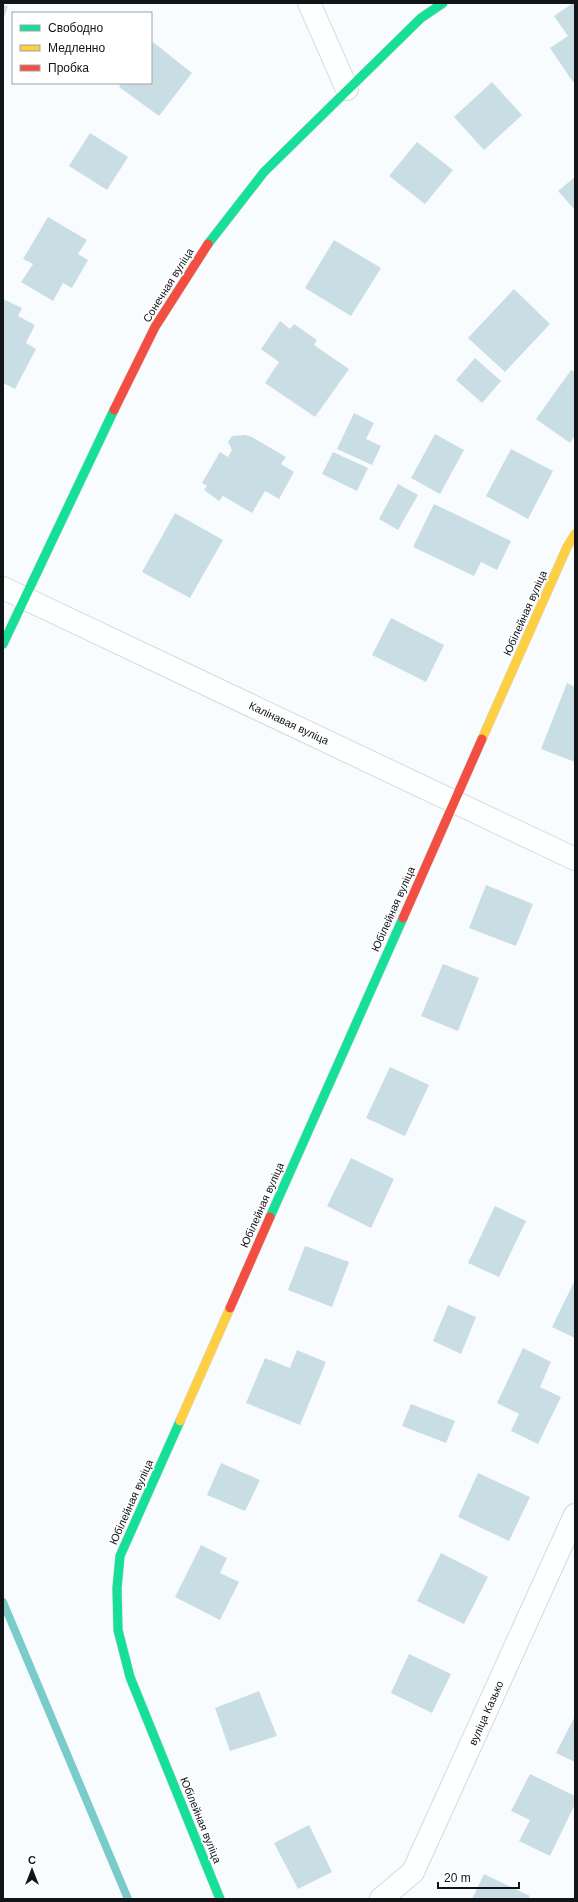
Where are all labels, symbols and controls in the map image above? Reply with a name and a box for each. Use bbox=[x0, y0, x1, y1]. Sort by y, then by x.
legend bbox=[12, 12, 152, 84]
text: Свободно bbox=[48, 21, 103, 35]
text: Медленно bbox=[48, 41, 105, 55]
text: Пробка bbox=[48, 61, 89, 75]
street label: Сонечная вуліца bbox=[140, 245, 196, 324]
street label: Юбілейная вуліца bbox=[501, 568, 550, 657]
street label: Калінавая вуліца bbox=[247, 699, 332, 747]
street label: Юбілейная вуліца bbox=[369, 864, 418, 953]
street label: Юбілейная вуліца bbox=[238, 1160, 287, 1249]
street label: Юбілейная вуліца bbox=[107, 1457, 156, 1546]
street label: вуліца Казько bbox=[466, 1679, 506, 1747]
street label: Юбілейная вуліца bbox=[178, 1775, 224, 1866]
north arrow bbox=[12, 1850, 52, 1890]
text: С bbox=[28, 1854, 36, 1866]
scale bar bbox=[438, 1864, 519, 1890]
text: 20 m bbox=[444, 1871, 471, 1885]

